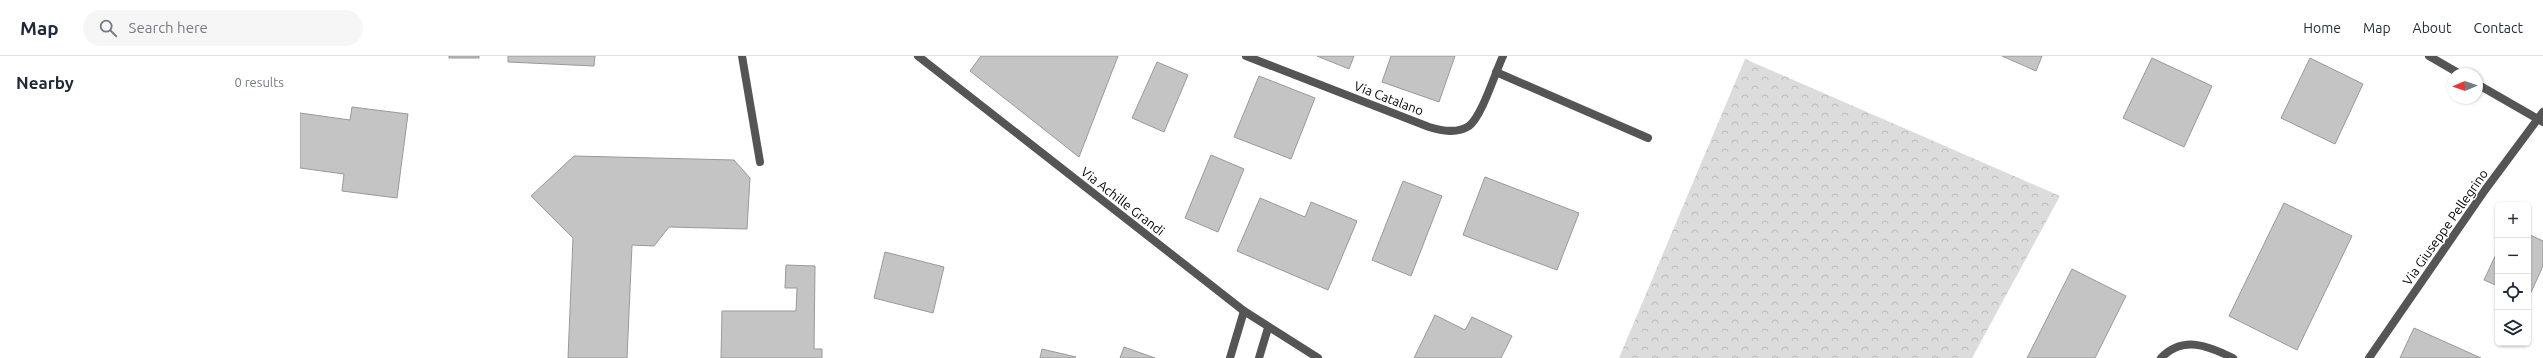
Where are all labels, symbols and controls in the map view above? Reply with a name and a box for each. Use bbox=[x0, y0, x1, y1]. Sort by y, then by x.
search box bbox=[83, 10, 363, 46]
text: Map bbox=[20, 17, 59, 39]
icon: search bbox=[97, 17, 119, 39]
text: Search here bbox=[129, 19, 208, 36]
text: Home bbox=[2303, 20, 2341, 36]
text: Map bbox=[2363, 20, 2391, 36]
text: About bbox=[2413, 20, 2452, 36]
text: Contact bbox=[2474, 20, 2523, 36]
north arrow bbox=[2447, 68, 2483, 104]
text: Nearby bbox=[16, 73, 74, 92]
text: 0 results bbox=[234, 75, 284, 89]
street label: Via Catalano bbox=[1352, 78, 1426, 118]
street label: Via Achille Grandi bbox=[1079, 164, 1167, 238]
street label: Via Giuseppe Pellegrino bbox=[2400, 166, 2490, 288]
map controls bbox=[2495, 202, 2531, 346]
button: + bbox=[2495, 202, 2531, 238]
button: − bbox=[2495, 238, 2531, 274]
button: locate bbox=[2495, 274, 2531, 310]
button: layers bbox=[2495, 310, 2531, 346]

